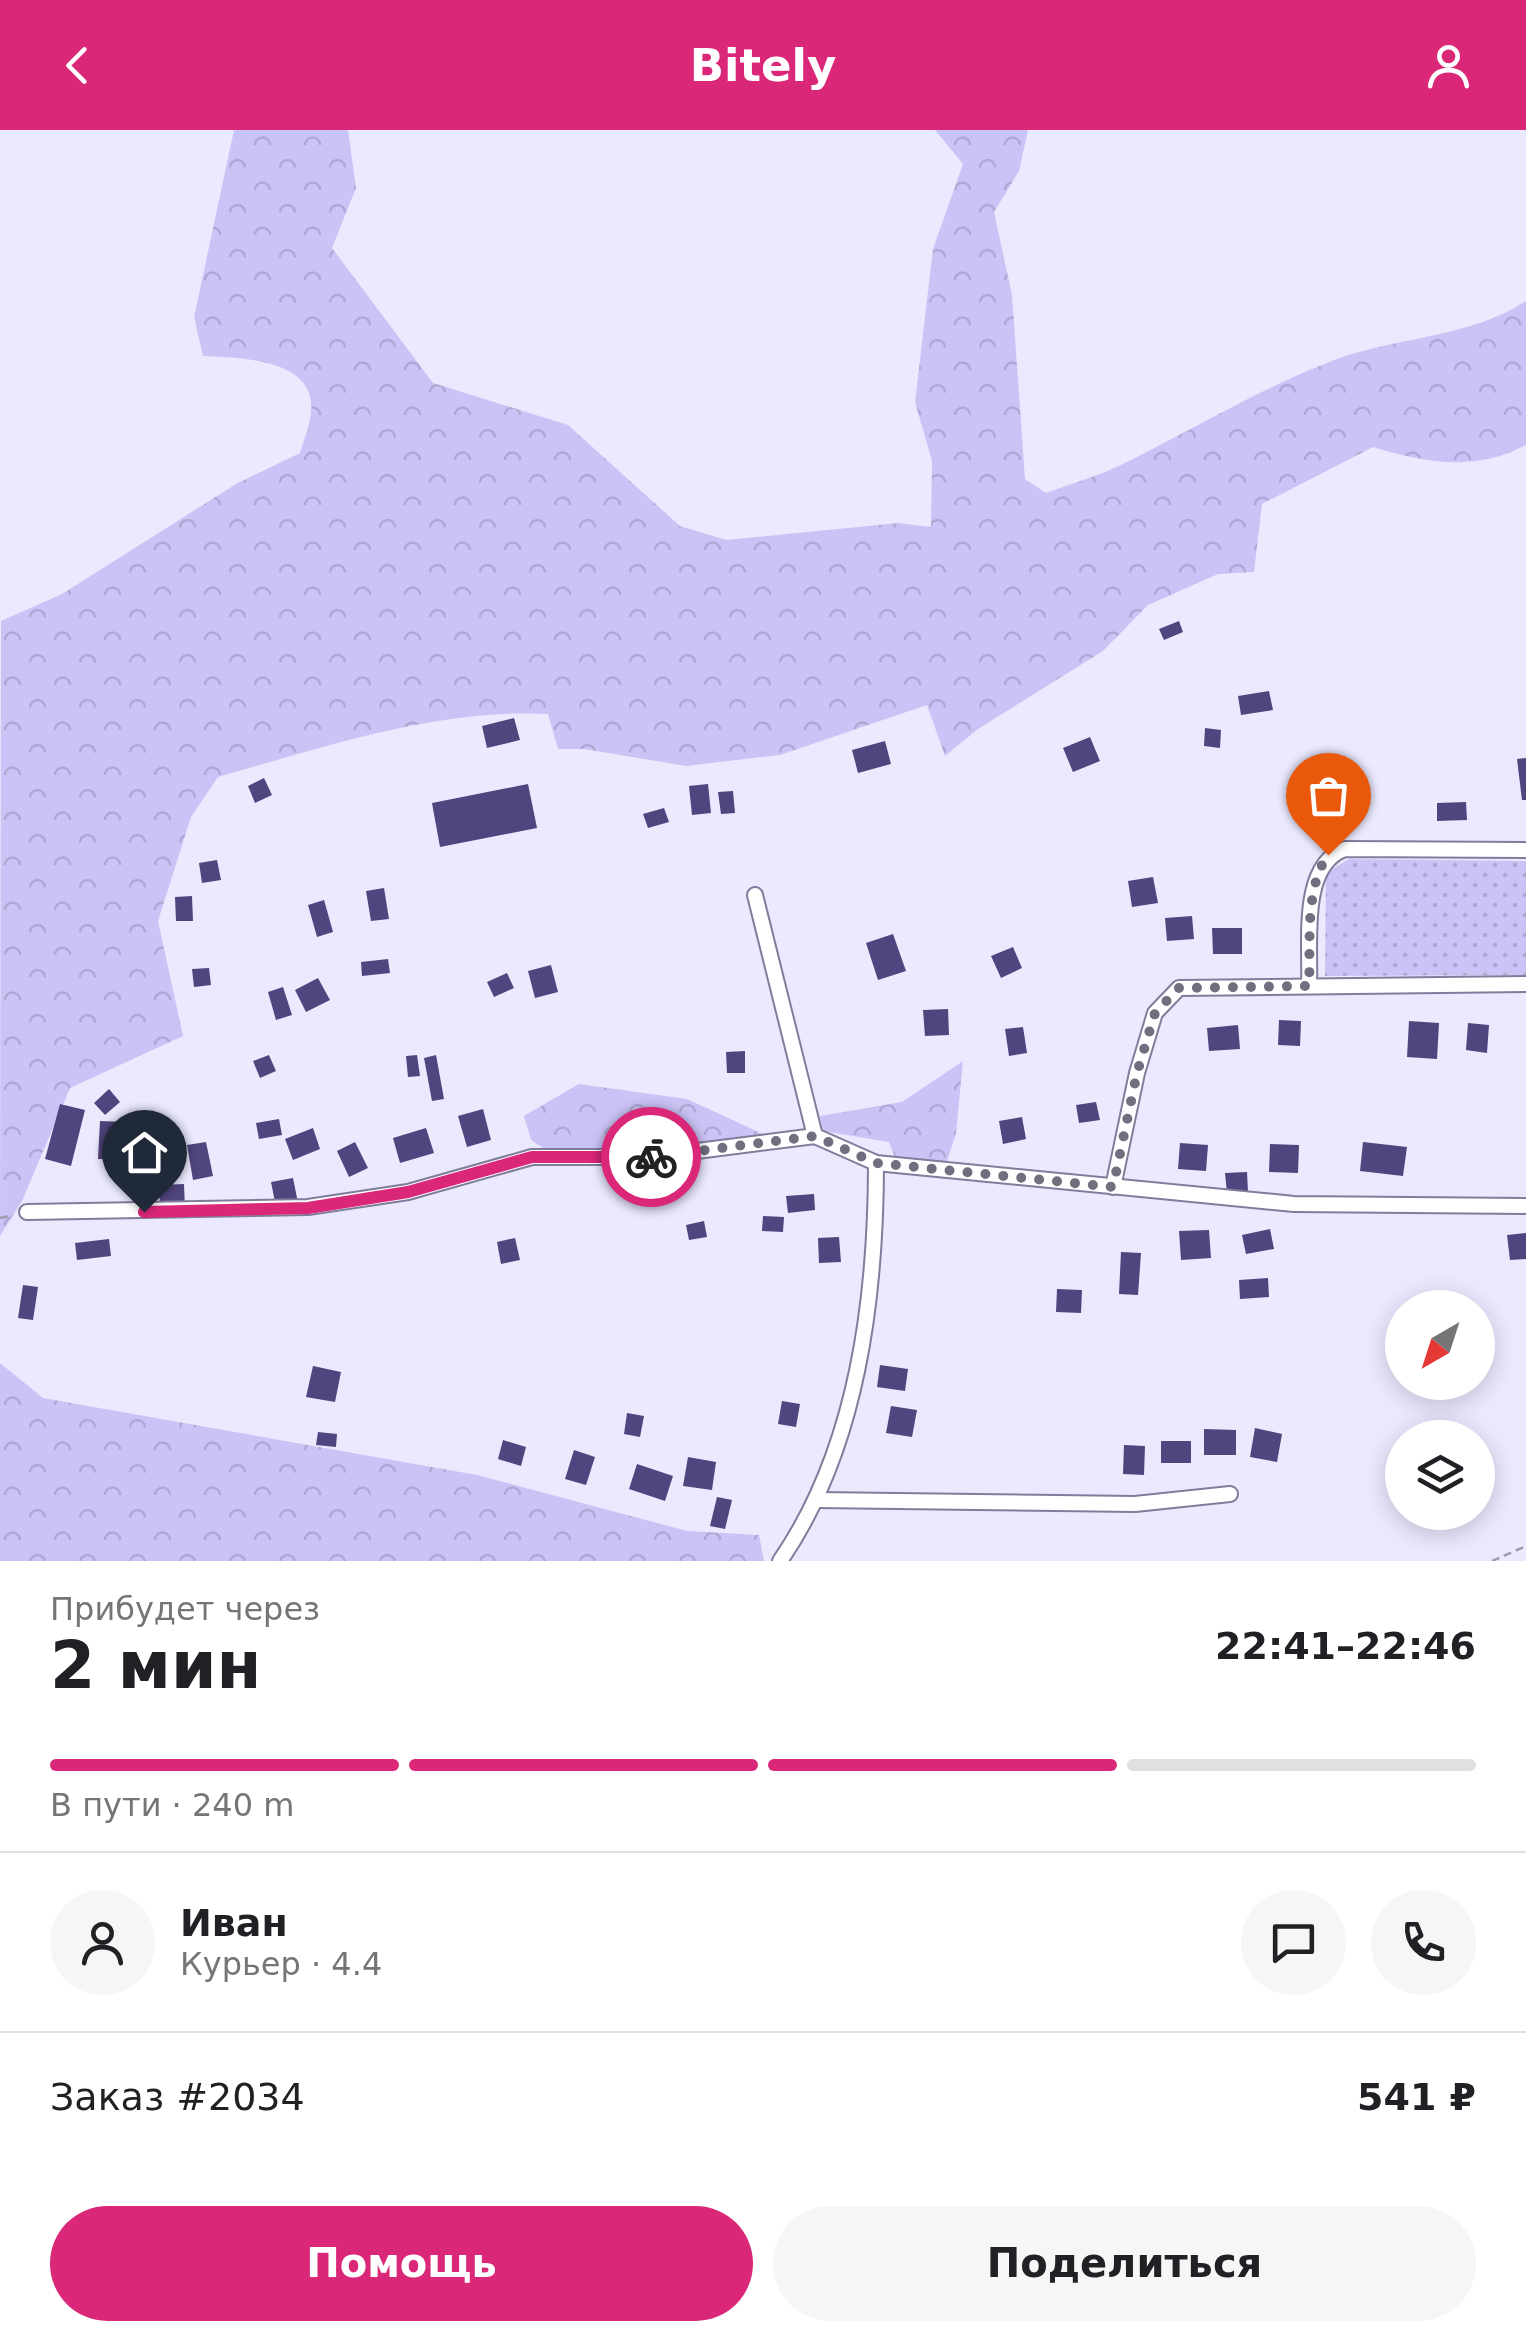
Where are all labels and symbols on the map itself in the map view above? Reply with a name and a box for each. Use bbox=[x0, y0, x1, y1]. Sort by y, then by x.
pin bbox=[1286, 753, 1371, 856]
courier bbox=[601, 1107, 701, 1207]
pin bbox=[102, 1110, 187, 1213]
north arrow bbox=[1385, 1290, 1495, 1400]

